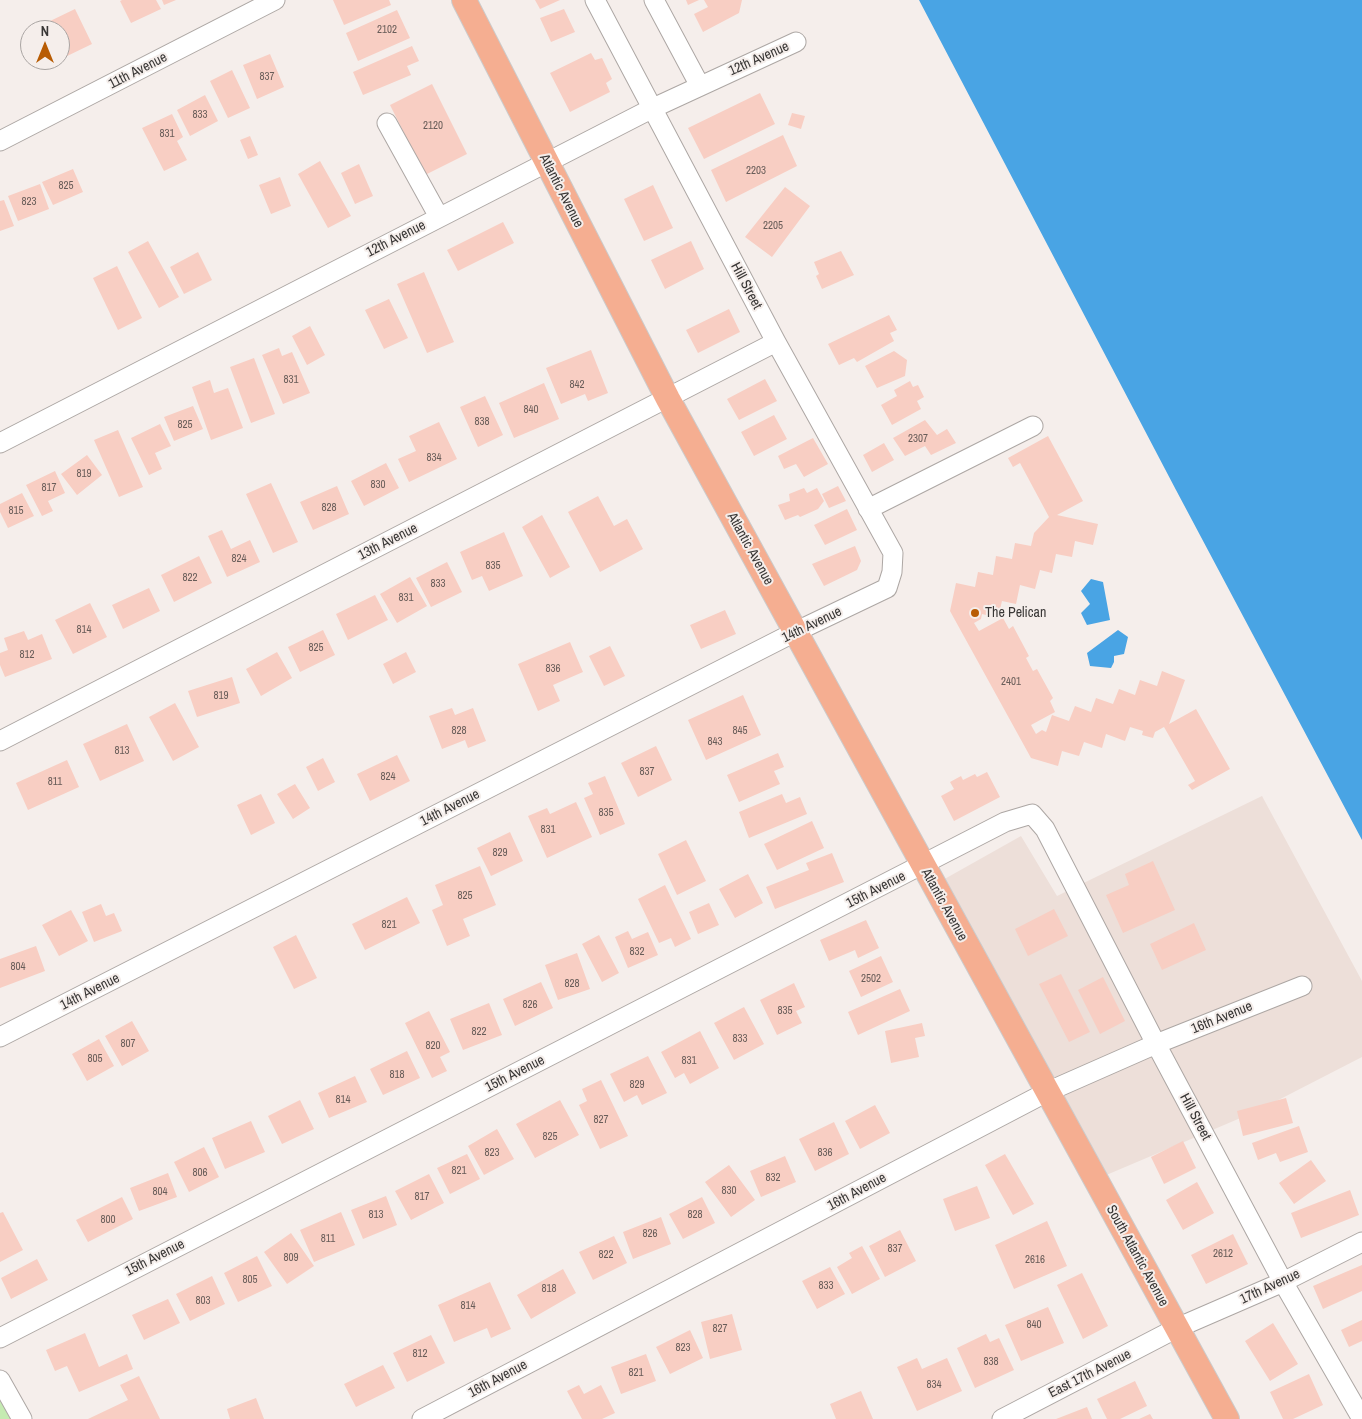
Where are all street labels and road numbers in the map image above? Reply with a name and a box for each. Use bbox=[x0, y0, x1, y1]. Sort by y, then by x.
street label: 12th Avenue bbox=[726, 38, 792, 80]
street label: 11th Avenue bbox=[106, 49, 170, 93]
street label: Atlantic Avenue bbox=[535, 151, 587, 231]
street label: 12th Avenue bbox=[364, 217, 428, 261]
street label: Hill Street bbox=[727, 260, 765, 312]
street label: Atlantic Avenue bbox=[723, 510, 777, 588]
street label: 13th Avenue bbox=[356, 520, 420, 564]
street label: 14th Avenue bbox=[779, 603, 845, 647]
street label: 14th Avenue bbox=[418, 786, 482, 830]
street label: Atlantic Avenue bbox=[917, 866, 971, 944]
street label: 15th Avenue bbox=[844, 868, 908, 912]
street label: 14th Avenue bbox=[58, 970, 122, 1014]
street label: 16th Avenue bbox=[1189, 998, 1255, 1038]
street label: 15th Avenue bbox=[483, 1052, 547, 1096]
street label: Hill Street bbox=[1176, 1091, 1214, 1143]
street label: 16th Avenue bbox=[825, 1169, 889, 1215]
street label: South Atlantic Avenue bbox=[1102, 1202, 1172, 1310]
street label: 15th Avenue bbox=[123, 1236, 187, 1280]
street label: 17th Avenue bbox=[1237, 1266, 1303, 1308]
street label: East 17th Avenue bbox=[1046, 1346, 1134, 1402]
street label: 16th Avenue bbox=[466, 1356, 530, 1402]

